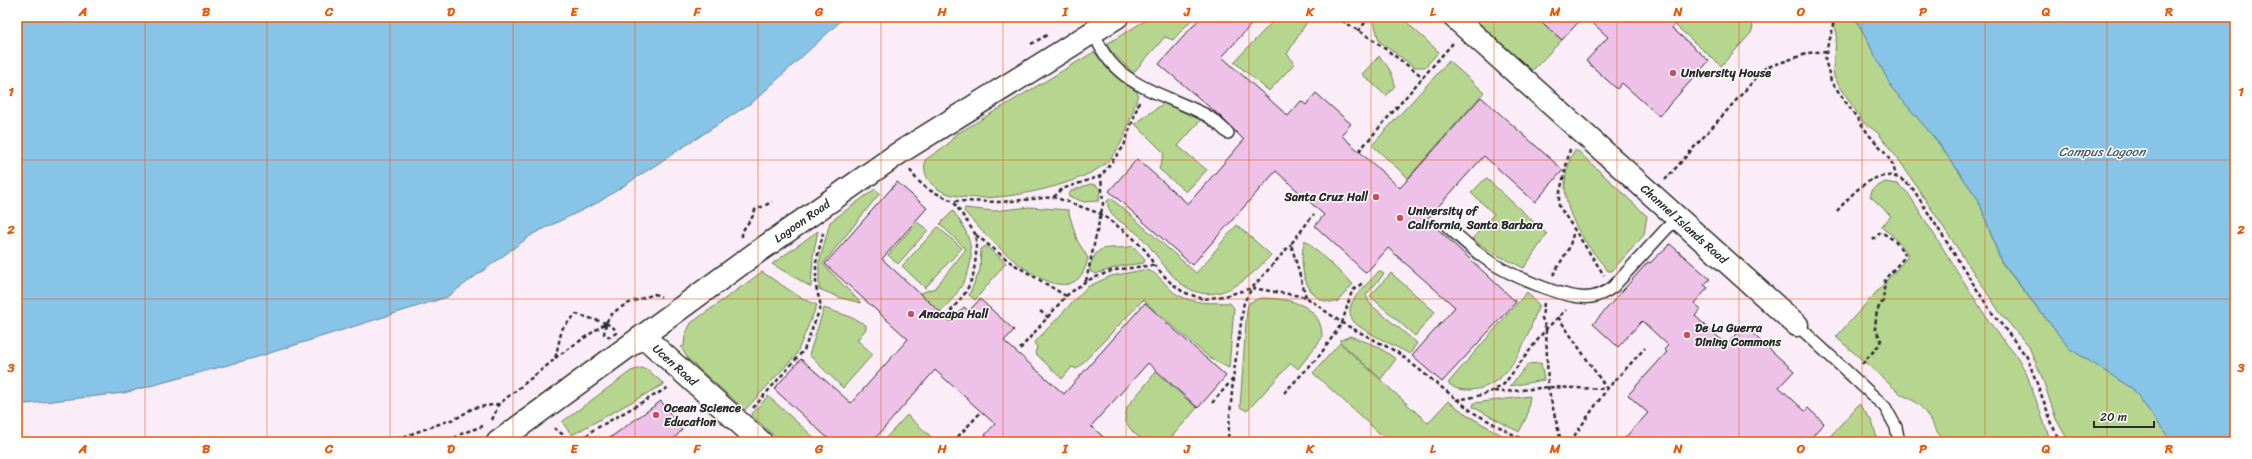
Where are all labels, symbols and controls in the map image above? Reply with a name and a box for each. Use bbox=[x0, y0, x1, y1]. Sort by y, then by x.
text: A bbox=[78, 0, 87, 23]
text: B bbox=[202, 0, 211, 23]
text: C bbox=[324, 0, 334, 23]
text: D bbox=[447, 0, 455, 23]
text: E bbox=[570, 0, 579, 23]
text: F bbox=[692, 0, 701, 23]
text: G bbox=[814, 0, 824, 23]
text: H bbox=[936, 0, 947, 23]
text: I bbox=[1061, 0, 1069, 23]
text: J bbox=[1183, 0, 1191, 23]
text: K bbox=[1305, 0, 1315, 23]
text: L bbox=[1430, 0, 1437, 23]
text: M bbox=[1549, 0, 1561, 23]
text: N bbox=[1672, 0, 1683, 23]
text: O bbox=[1796, 0, 1806, 23]
text: P bbox=[1919, 0, 1927, 23]
text: Q bbox=[2041, 0, 2051, 23]
text: R bbox=[2164, 0, 2173, 23]
place label: University House bbox=[1681, 62, 1771, 84]
marker: University House bbox=[1668, 68, 1678, 78]
text: 1 bbox=[8, 80, 14, 103]
text: 1 bbox=[2238, 80, 2244, 103]
water label: Campus Lagoon bbox=[2059, 140, 2147, 163]
street label: Channel Islands Road bbox=[1635, 178, 1734, 271]
place label: Santa Cruz Hall bbox=[1284, 186, 1369, 208]
marker: Santa Cruz Hall bbox=[1371, 192, 1381, 202]
street label: Lagoon Road bbox=[769, 193, 835, 249]
place label: University of California, Santa Barbara bbox=[1407, 200, 1543, 236]
marker: University of California, Santa Barbara bbox=[1395, 213, 1405, 223]
text: 2 bbox=[6, 218, 15, 241]
text: 2 bbox=[2236, 218, 2245, 241]
place label: Anacapa Hall bbox=[918, 303, 989, 325]
marker: Anacapa Hall bbox=[906, 309, 916, 319]
place label: De La Guerra Dining Commons bbox=[1695, 317, 1781, 353]
marker: De La Guerra Dining Commons bbox=[1682, 330, 1692, 340]
street label: Ucen Road bbox=[647, 338, 703, 392]
text: 3 bbox=[6, 356, 15, 379]
text: 3 bbox=[2236, 356, 2245, 379]
place label: Ocean Science Education bbox=[663, 397, 742, 433]
scale bar bbox=[2094, 403, 2154, 429]
text: 20 m bbox=[2100, 406, 2127, 428]
marker: Ocean Science Education bbox=[651, 410, 661, 420]
text: A bbox=[78, 437, 87, 459]
text: B bbox=[202, 437, 211, 459]
text: C bbox=[324, 437, 334, 459]
text: D bbox=[447, 437, 455, 459]
text: E bbox=[570, 437, 579, 459]
text: F bbox=[692, 437, 701, 459]
text: G bbox=[814, 437, 824, 459]
text: H bbox=[936, 437, 947, 459]
text: I bbox=[1061, 437, 1069, 459]
text: J bbox=[1183, 437, 1191, 459]
text: K bbox=[1305, 437, 1315, 459]
text: L bbox=[1430, 437, 1437, 459]
text: M bbox=[1549, 437, 1561, 459]
text: N bbox=[1672, 437, 1683, 459]
text: O bbox=[1796, 437, 1806, 459]
text: P bbox=[1919, 437, 1927, 459]
text: Q bbox=[2041, 437, 2051, 459]
text: R bbox=[2164, 437, 2173, 459]

